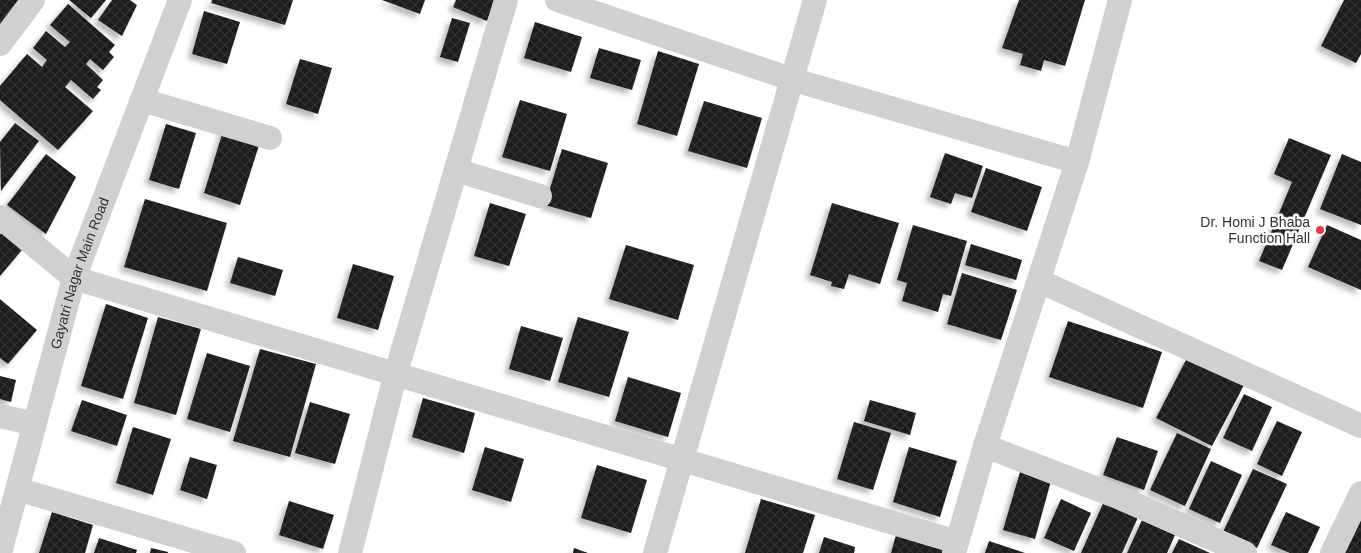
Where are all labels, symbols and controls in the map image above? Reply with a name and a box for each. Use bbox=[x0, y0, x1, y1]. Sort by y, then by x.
street label: Gayatri Nagar Main Road bbox=[47, 195, 112, 351]
place label: Dr. Homi J Bhaba Function Hall bbox=[1200, 214, 1310, 246]
marker: Dr. Homi J Bhaba Function Hall bbox=[1314, 224, 1326, 236]

